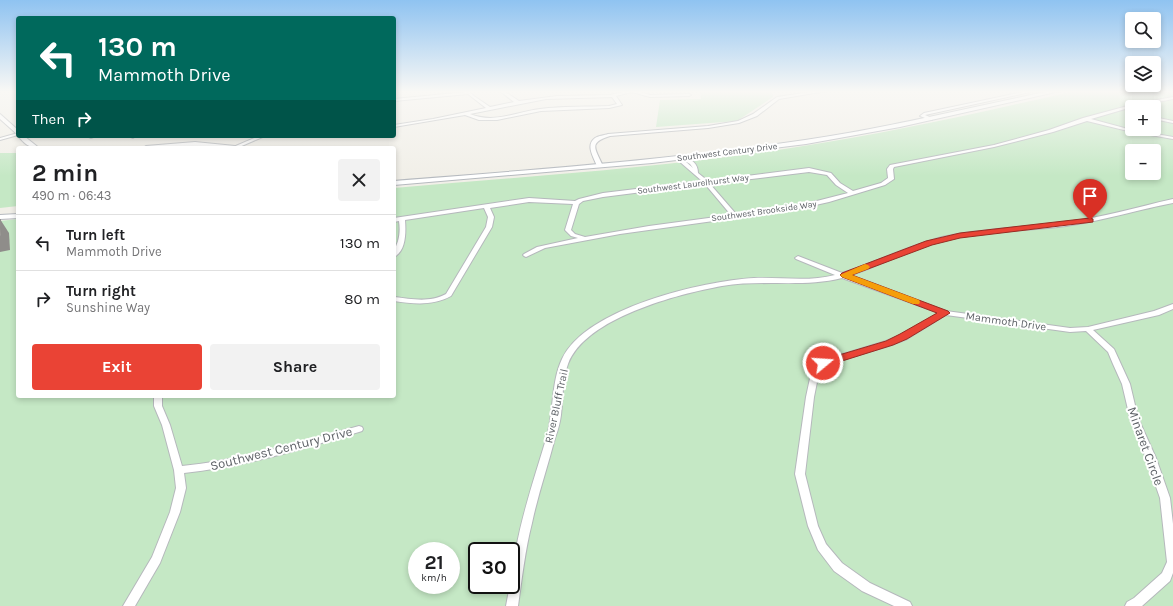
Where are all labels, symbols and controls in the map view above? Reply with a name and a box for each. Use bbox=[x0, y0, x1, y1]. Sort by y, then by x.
map controls bbox=[1125, 12, 1161, 180]
button: search bbox=[1125, 12, 1161, 48]
text: 130 m bbox=[98, 30, 177, 63]
icon: left bbox=[32, 32, 84, 84]
button: layers bbox=[1125, 56, 1161, 92]
text: Mammoth Drive bbox=[98, 64, 231, 86]
button: + bbox=[1125, 100, 1161, 136]
icon: right bbox=[73, 108, 95, 130]
text: Then bbox=[32, 110, 65, 128]
street label: Southwest Century Drive bbox=[676, 141, 778, 163]
button: − bbox=[1125, 144, 1161, 180]
text: 2 min bbox=[32, 159, 98, 187]
button: close bbox=[338, 159, 380, 201]
street label: Southwest Laurelhurst Way bbox=[637, 172, 750, 196]
pin bbox=[1073, 179, 1107, 220]
icon: arrive bbox=[1079, 185, 1101, 207]
text: 490 m · 06:43 bbox=[32, 188, 111, 203]
street label: Southwest Brookside Way bbox=[711, 199, 818, 223]
text: Turn left bbox=[66, 226, 125, 244]
icon: left bbox=[32, 232, 54, 254]
text: 130 m bbox=[340, 234, 380, 252]
text: Mammoth Drive bbox=[66, 244, 162, 259]
text: Turn right bbox=[66, 282, 136, 300]
icon: right bbox=[32, 288, 54, 310]
text: 80 m bbox=[344, 290, 380, 308]
text: Sunshine Way bbox=[66, 300, 150, 315]
street label: Mammoth Drive bbox=[965, 309, 1047, 334]
position arrow bbox=[802, 342, 844, 384]
button: Exit bbox=[32, 344, 202, 390]
button: Share bbox=[210, 344, 380, 390]
street label: River Bluff Trail bbox=[542, 368, 571, 444]
street label: Minaret Circle bbox=[1124, 405, 1167, 488]
street label: Southwest Century Drive bbox=[209, 423, 354, 473]
speed limit sign: 30 bbox=[468, 542, 520, 594]
text: 21 bbox=[424, 551, 444, 574]
text: km/h bbox=[421, 572, 447, 584]

